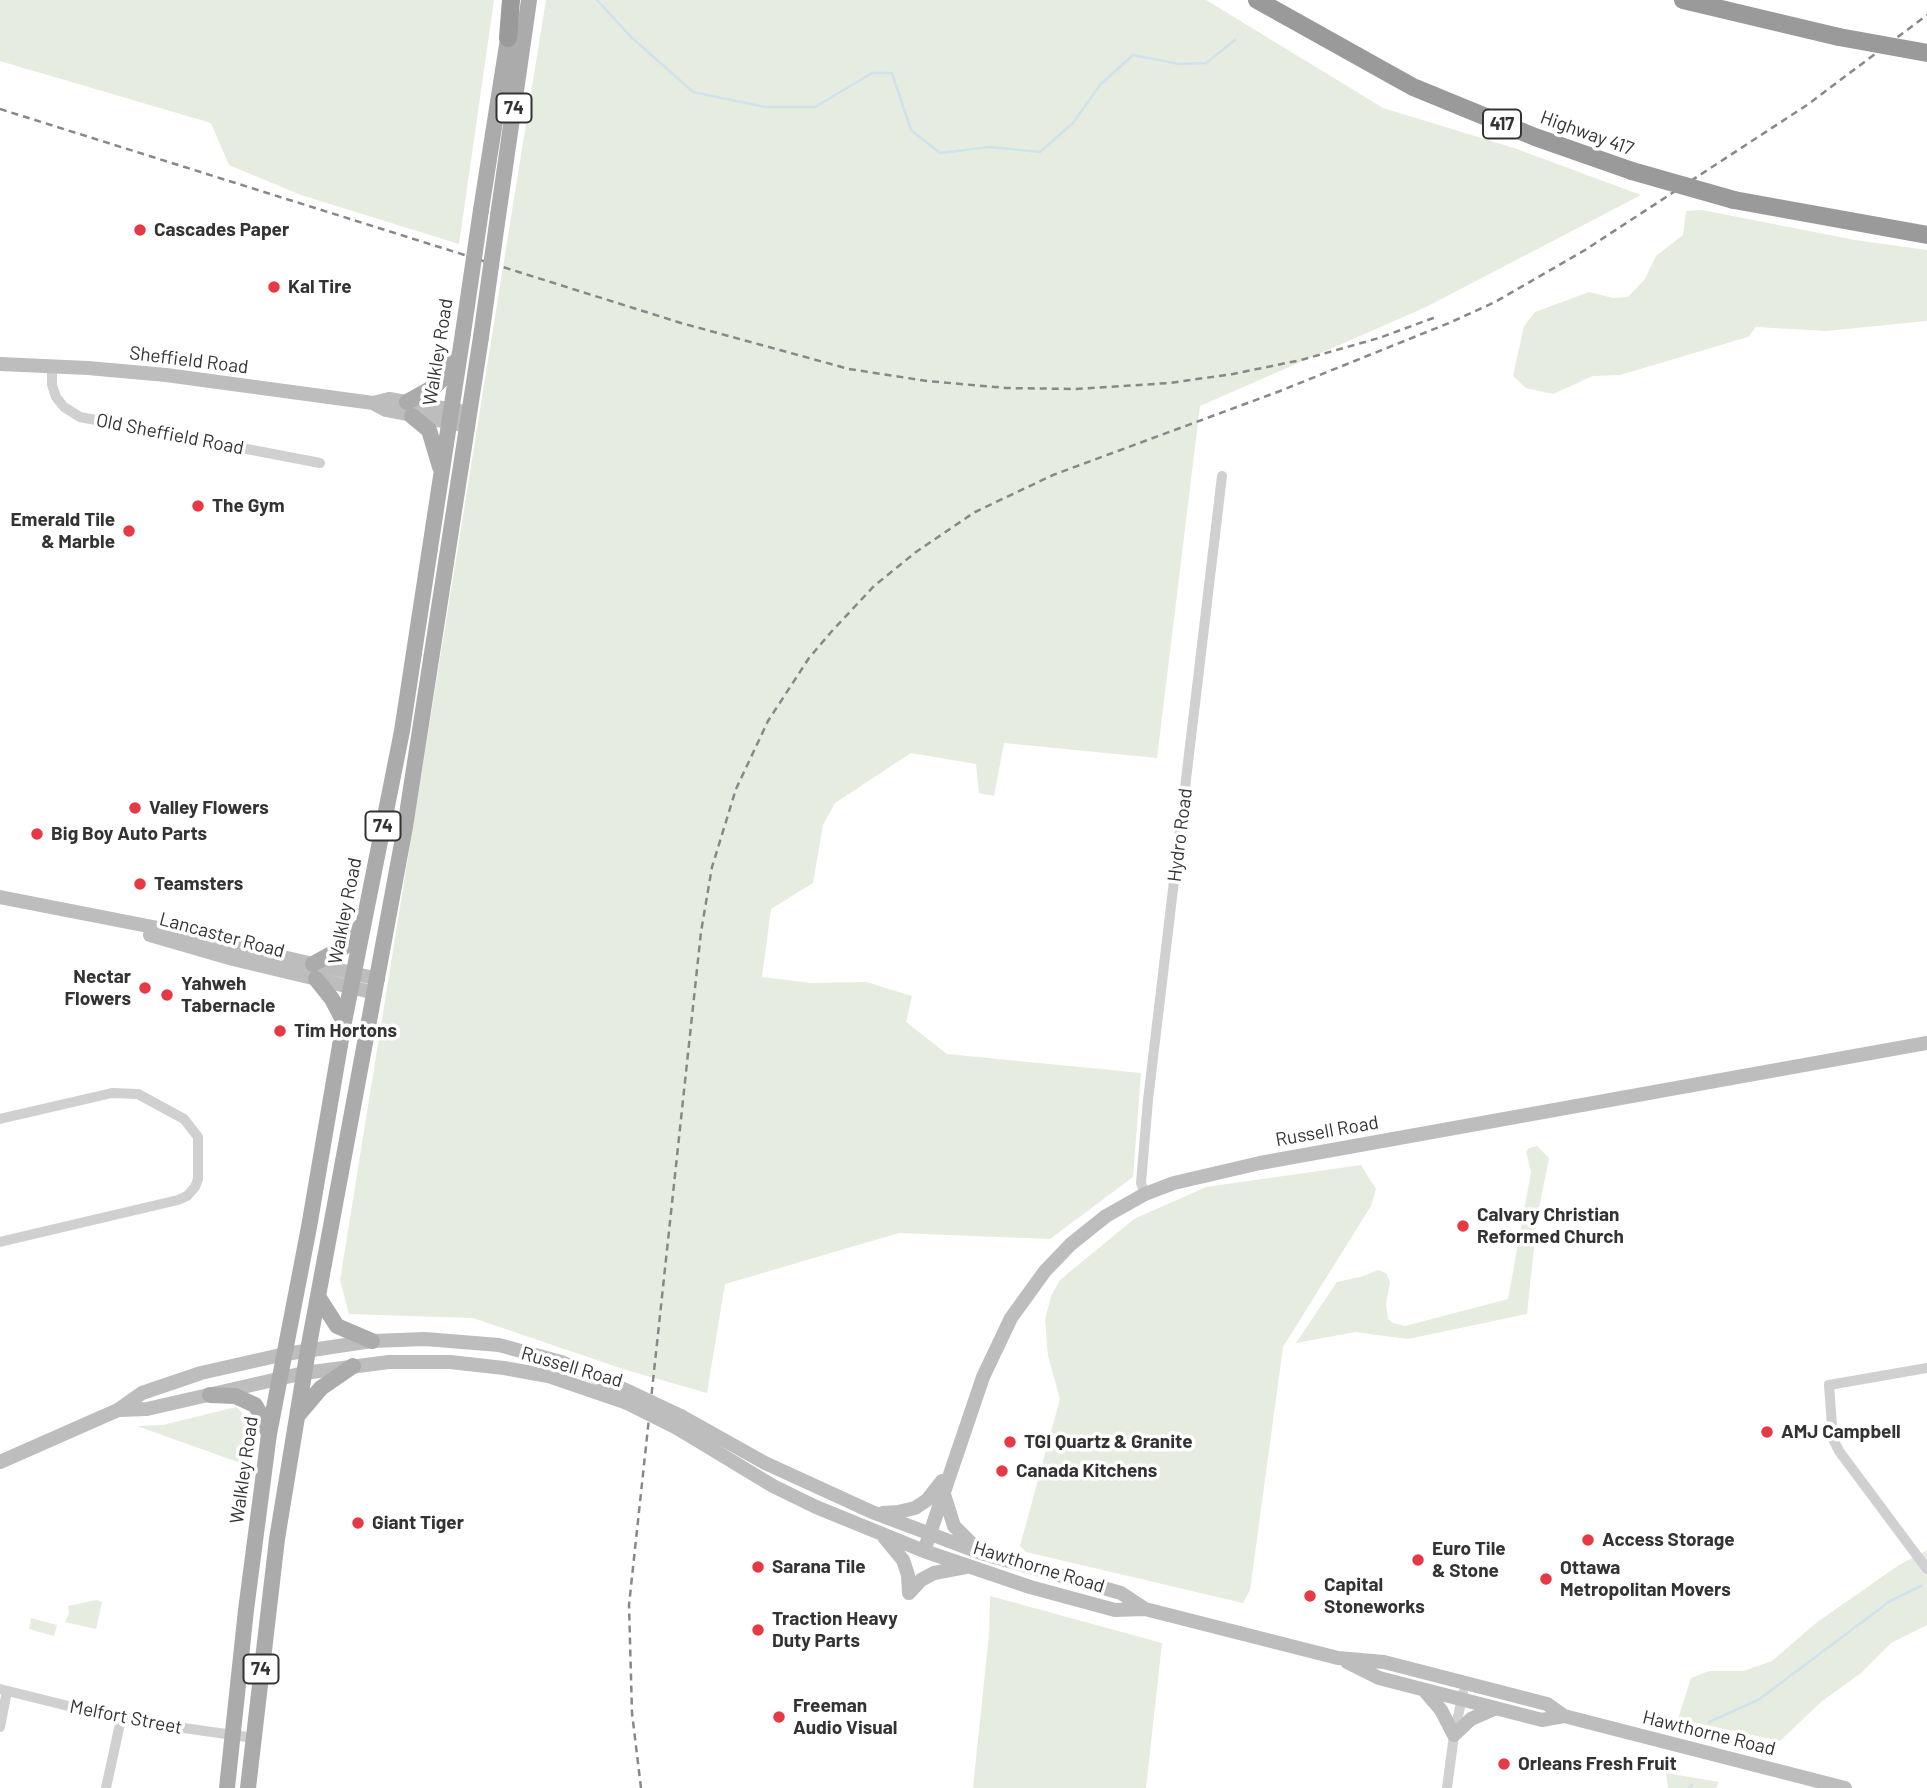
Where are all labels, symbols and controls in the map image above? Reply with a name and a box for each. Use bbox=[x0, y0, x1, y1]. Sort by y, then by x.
road number: 74 bbox=[496, 94, 532, 122]
street label: Highway 417 bbox=[1537, 106, 1637, 160]
road number: 417 bbox=[1483, 110, 1521, 139]
place label: Cascades Paper bbox=[154, 219, 289, 241]
marker: Cascades Paper bbox=[132, 222, 148, 238]
place label: Kal Tire bbox=[288, 276, 352, 298]
marker: Kal Tire bbox=[266, 279, 282, 295]
street label: Walkley Road bbox=[418, 297, 458, 407]
street label: Sheffield Road bbox=[128, 341, 250, 379]
street label: Old Sheffield Road bbox=[94, 408, 246, 460]
place label: The Gym bbox=[212, 495, 285, 517]
marker: The Gym bbox=[190, 498, 206, 514]
place label: Emerald Tile & Marble bbox=[10, 509, 115, 553]
marker: Emerald Tile & Marble bbox=[121, 523, 137, 539]
street label: Hydro Road bbox=[1163, 787, 1197, 883]
place label: Valley Flowers bbox=[149, 797, 269, 819]
marker: Valley Flowers bbox=[127, 800, 143, 816]
road number: 74 bbox=[366, 812, 400, 840]
place label: Big Boy Auto Parts bbox=[51, 823, 207, 845]
marker: Big Boy Auto Parts bbox=[29, 826, 45, 842]
street label: Walkley Road bbox=[323, 856, 367, 966]
place label: Teamsters bbox=[154, 873, 243, 895]
marker: Teamsters bbox=[132, 876, 148, 892]
street label: Lancaster Road bbox=[157, 907, 287, 963]
place label: Nectar Flowers bbox=[64, 966, 131, 1010]
place label: Yahweh Tabernacle bbox=[181, 973, 275, 1017]
marker: Nectar Flowers bbox=[137, 980, 153, 996]
marker: Yahweh Tabernacle bbox=[159, 987, 175, 1003]
place label: Tim Hortons bbox=[294, 1020, 397, 1042]
marker: Tim Hortons bbox=[272, 1023, 288, 1039]
street label: Russell Road bbox=[1274, 1111, 1380, 1151]
place label: Calvary Christian Reformed Church bbox=[1477, 1204, 1624, 1248]
marker: Calvary Christian Reformed Church bbox=[1455, 1218, 1471, 1234]
street label: Russell Road bbox=[519, 1342, 625, 1392]
street label: Walkley Road bbox=[225, 1415, 263, 1525]
place label: AMJ Campbell bbox=[1781, 1421, 1901, 1443]
marker: AMJ Campbell bbox=[1759, 1424, 1775, 1440]
place label: TGI Quartz & Granite bbox=[1024, 1431, 1193, 1453]
marker: TGI Quartz & Granite bbox=[1002, 1434, 1018, 1450]
place label: Canada Kitchens bbox=[1016, 1460, 1157, 1482]
marker: Canada Kitchens bbox=[994, 1463, 1010, 1479]
place label: Giant Tiger bbox=[372, 1512, 464, 1534]
marker: Giant Tiger bbox=[350, 1515, 366, 1531]
place label: Access Storage bbox=[1602, 1529, 1735, 1551]
marker: Access Storage bbox=[1580, 1532, 1596, 1548]
street label: Hawthorne Road bbox=[971, 1536, 1107, 1598]
place label: Euro Tile & Stone bbox=[1432, 1538, 1506, 1582]
marker: Euro Tile & Stone bbox=[1410, 1552, 1426, 1568]
place label: Sarana Tile bbox=[772, 1556, 865, 1578]
place label: Ottawa Metropolitan Movers bbox=[1560, 1557, 1731, 1601]
marker: Sarana Tile bbox=[750, 1559, 766, 1575]
marker: Ottawa Metropolitan Movers bbox=[1538, 1571, 1554, 1587]
place label: Capital Stoneworks bbox=[1324, 1574, 1425, 1618]
marker: Capital Stoneworks bbox=[1302, 1588, 1318, 1604]
place label: Traction Heavy Duty Parts bbox=[772, 1608, 898, 1652]
marker: Traction Heavy Duty Parts bbox=[750, 1622, 766, 1638]
road number: 74 bbox=[244, 1654, 278, 1684]
street label: Melfort Street bbox=[68, 1695, 184, 1739]
place label: Freeman Audio Visual bbox=[793, 1695, 897, 1739]
street label: Hawthorne Road bbox=[1640, 1705, 1778, 1761]
marker: Freeman Audio Visual bbox=[771, 1709, 787, 1725]
place label: Orleans Fresh Fruit bbox=[1518, 1753, 1677, 1775]
marker: Orleans Fresh Fruit bbox=[1496, 1756, 1512, 1772]

